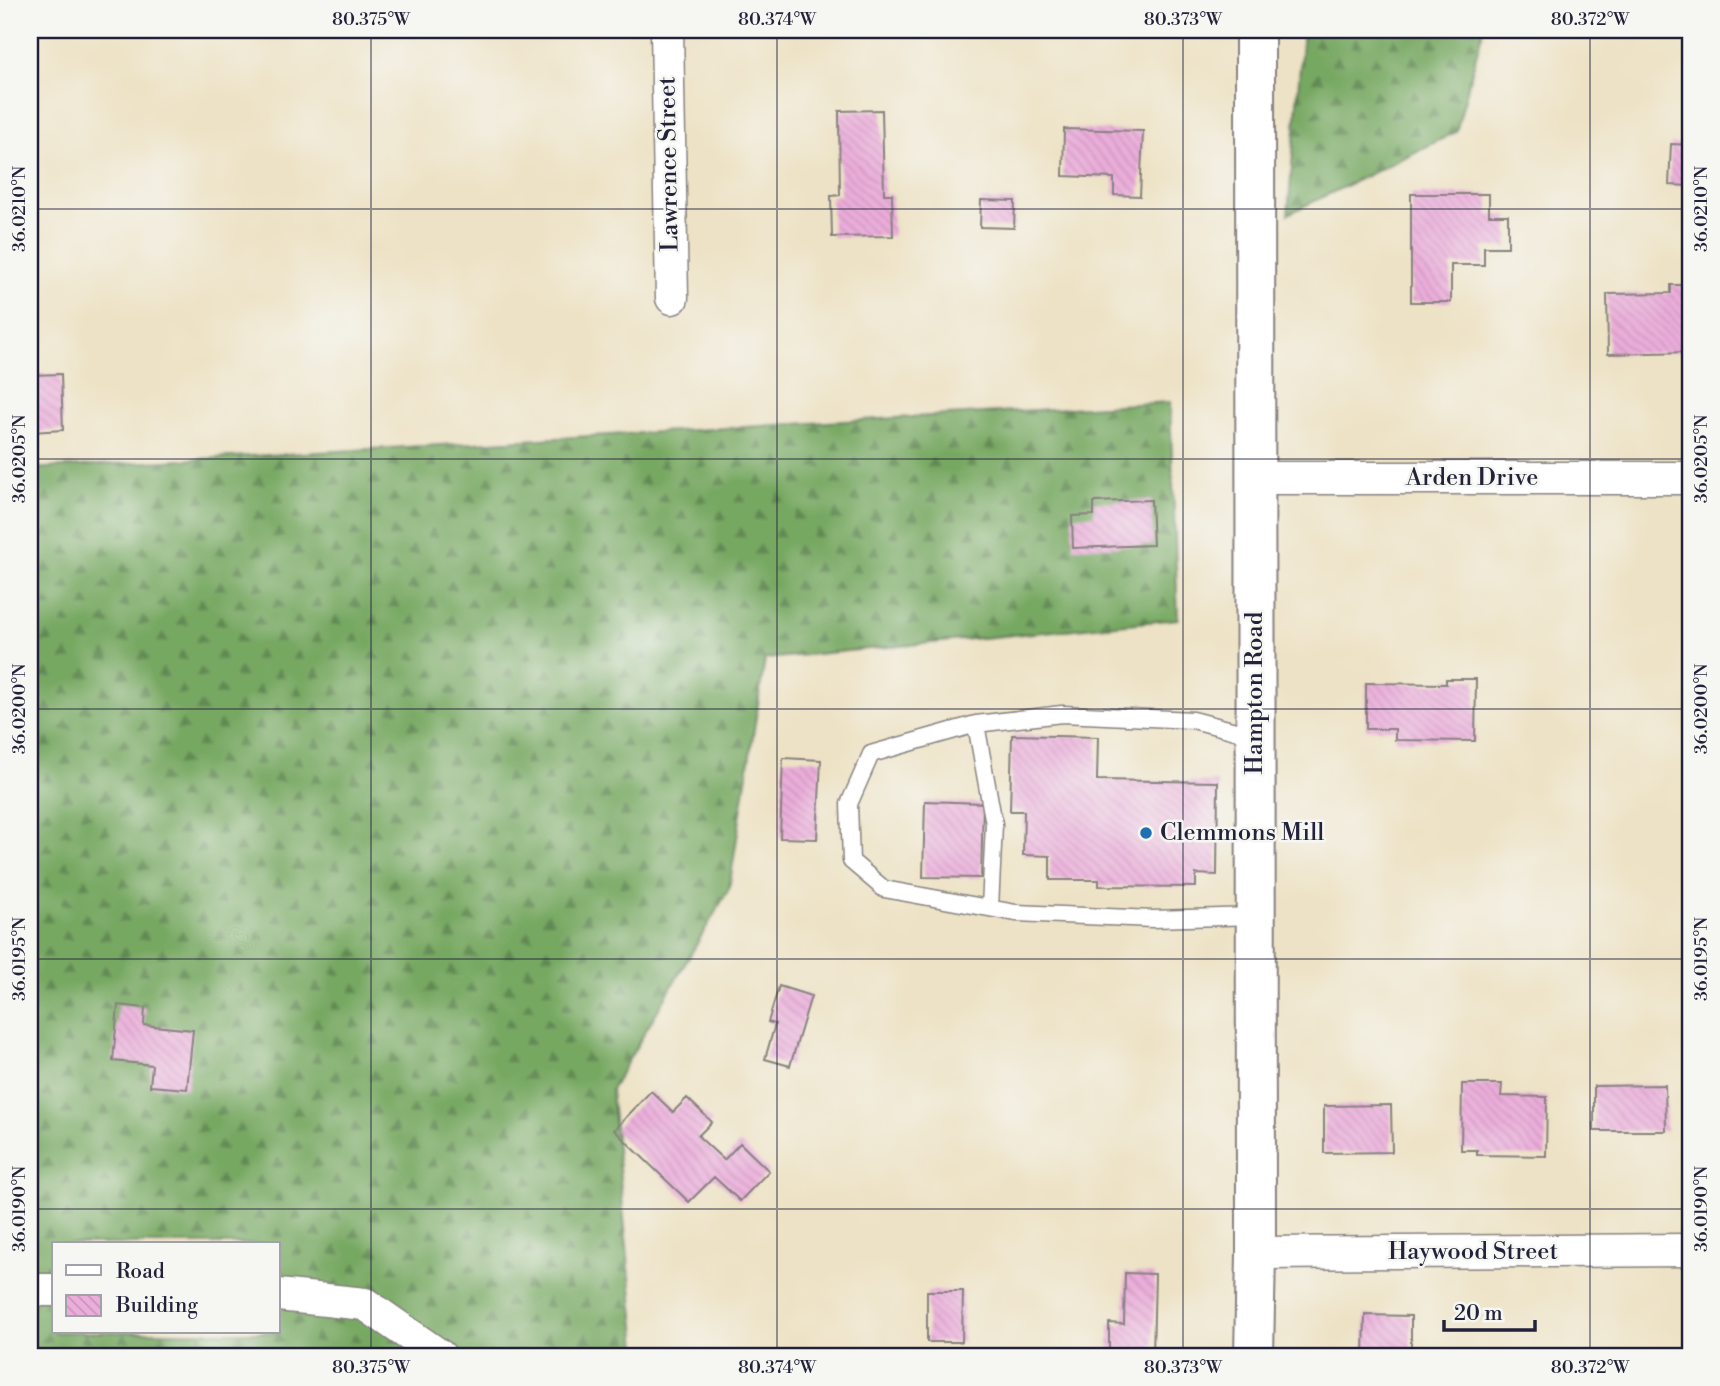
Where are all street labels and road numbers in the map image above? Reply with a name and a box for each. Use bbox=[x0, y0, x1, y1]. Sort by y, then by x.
street label: Lawrence Street bbox=[652, 76, 686, 252]
street label: Arden Drive bbox=[1405, 463, 1538, 493]
street label: Hampton Road bbox=[1240, 611, 1270, 774]
street label: Haywood Street bbox=[1388, 1237, 1558, 1267]

